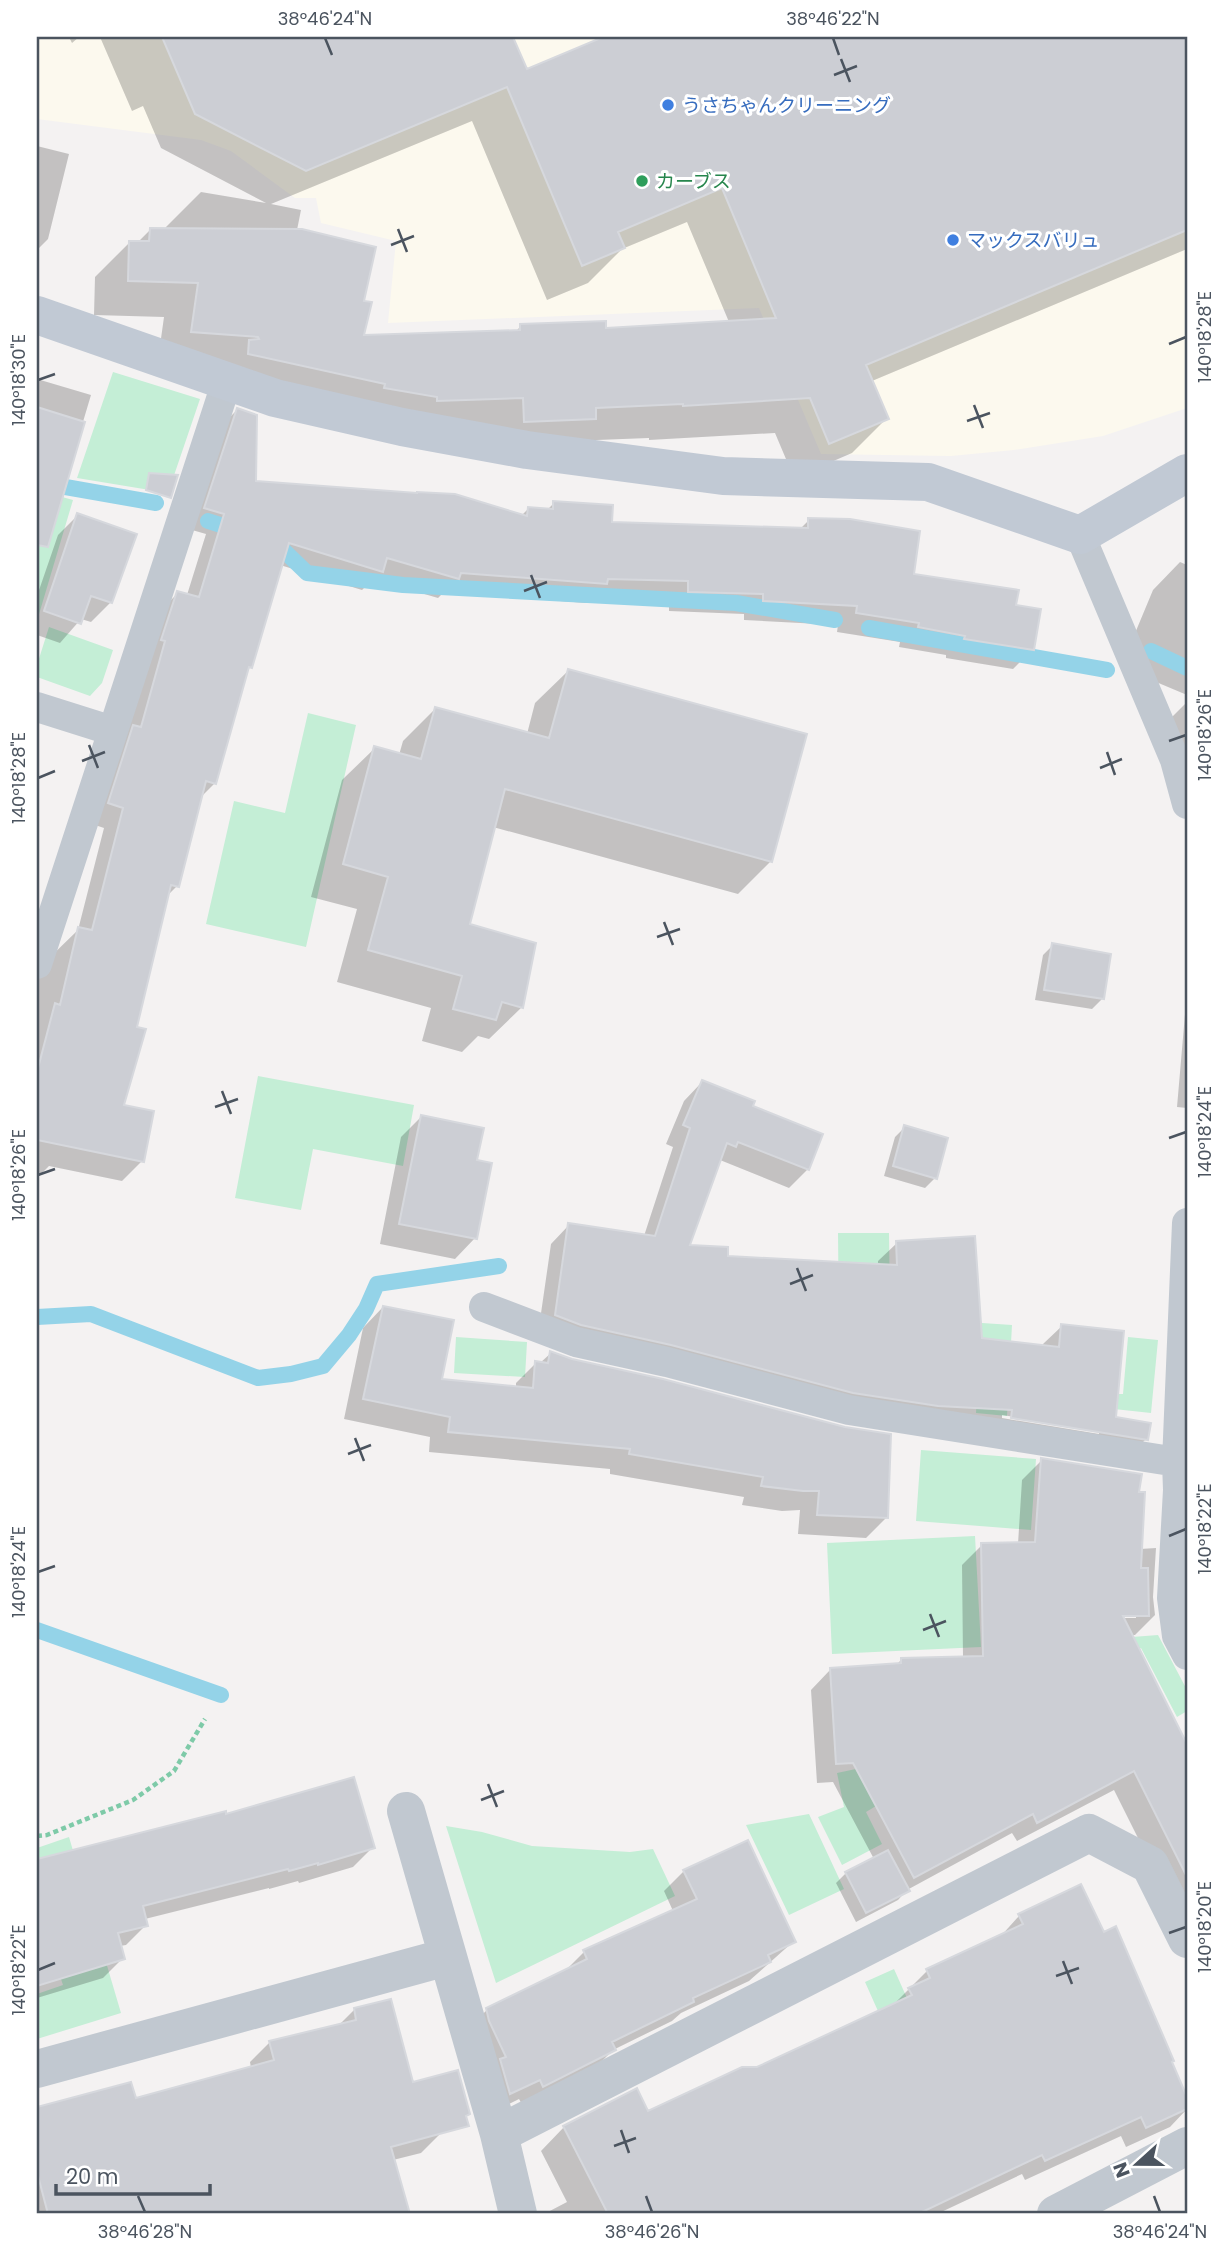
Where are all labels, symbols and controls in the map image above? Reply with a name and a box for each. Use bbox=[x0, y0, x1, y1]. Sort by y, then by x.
text: 38°46'24"N bbox=[278, 6, 372, 31]
text: 38°46'22"N bbox=[786, 6, 880, 31]
place label: うさちゃんクリーニング bbox=[682, 92, 891, 119]
marker: うさちゃんクリーニング bbox=[660, 97, 676, 113]
place label: カーブス bbox=[656, 168, 731, 195]
marker: カーブス bbox=[634, 173, 650, 189]
place label: マックスバリュ bbox=[967, 227, 1099, 254]
marker: マックスバリュ bbox=[945, 232, 961, 248]
text: 140°18'28"E bbox=[1192, 291, 1217, 383]
text: 140°18'30"E bbox=[6, 334, 31, 426]
text: 140°18'26"E bbox=[1192, 689, 1217, 781]
text: 140°18'28"E bbox=[6, 732, 31, 824]
text: 140°18'24"E bbox=[1192, 1086, 1217, 1178]
text: 140°18'26"E bbox=[6, 1129, 31, 1221]
text: 140°18'22"E bbox=[1192, 1484, 1217, 1574]
text: 140°18'24"E bbox=[6, 1526, 31, 1618]
text: 140°18'20"E bbox=[1192, 1881, 1217, 1973]
text: 140°18'22"E bbox=[6, 1925, 31, 2015]
north arrow bbox=[1102, 2128, 1172, 2198]
scale bar bbox=[56, 2153, 210, 2197]
text: N bbox=[1106, 2158, 1137, 2181]
text: 20 m bbox=[66, 2162, 119, 2191]
text: 38°46'28"N bbox=[98, 2219, 192, 2244]
text: 38°46'26"N bbox=[605, 2219, 699, 2244]
text: 38°46'24"N bbox=[1113, 2219, 1207, 2244]

